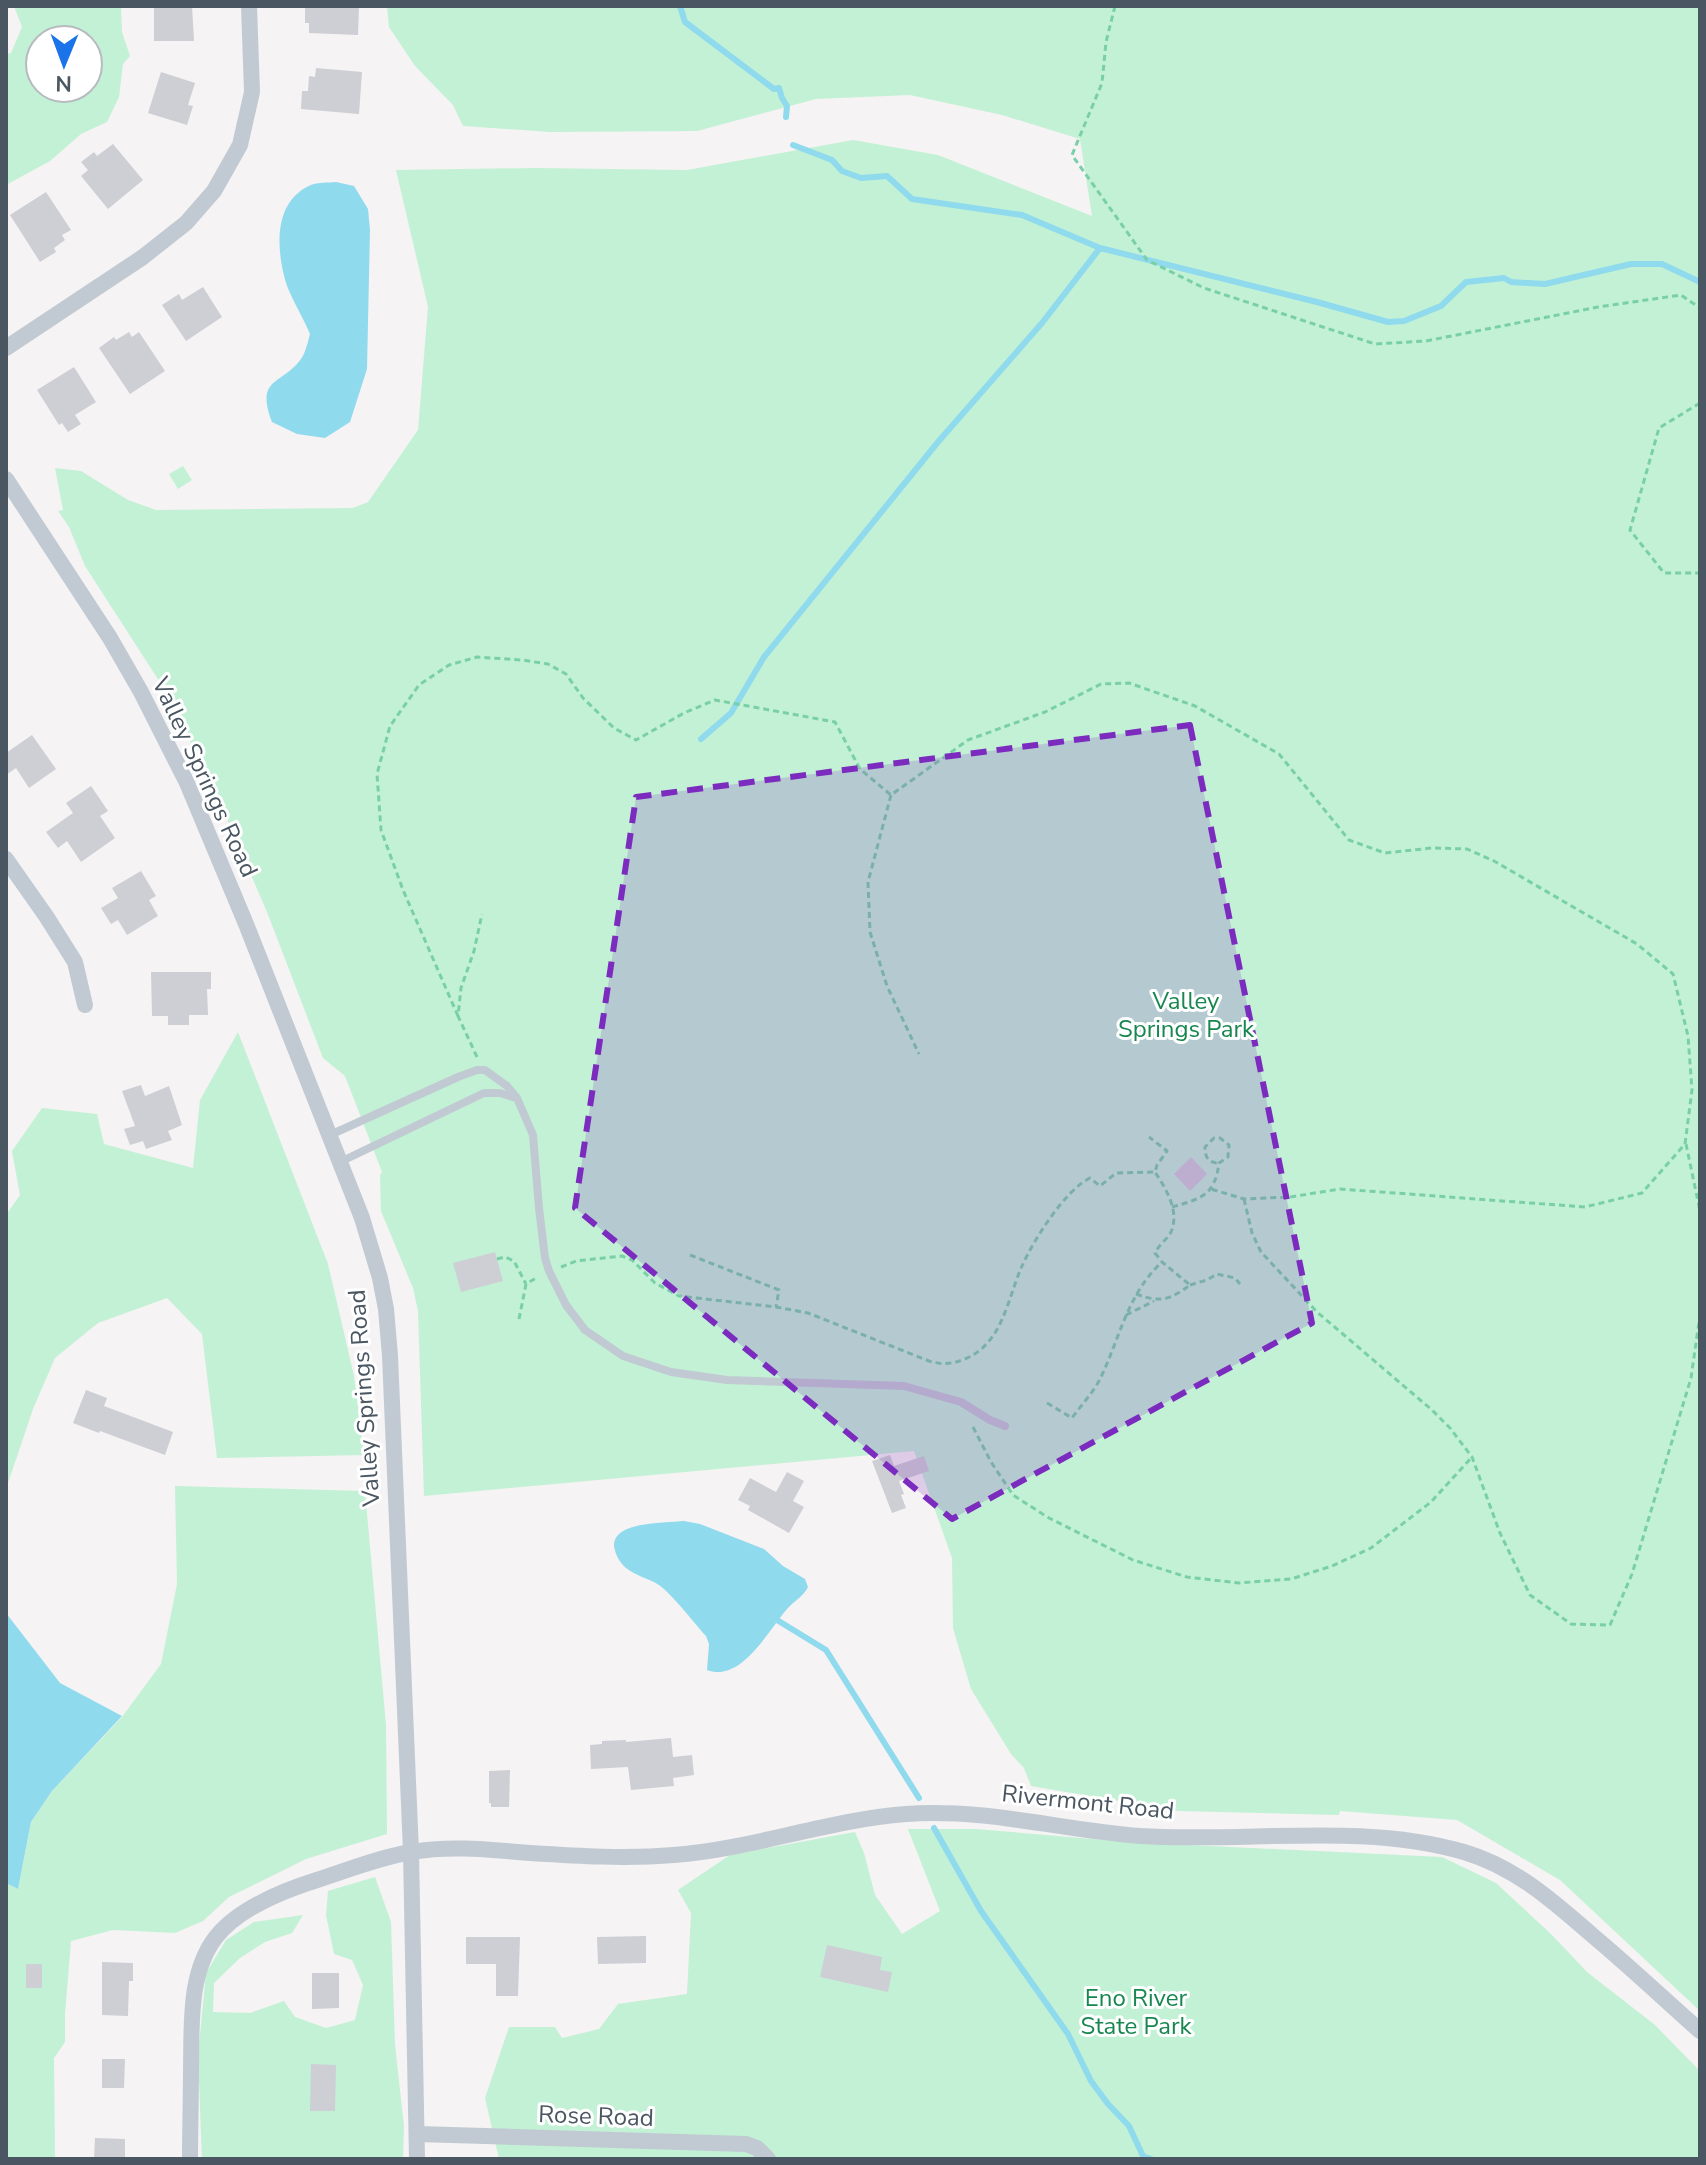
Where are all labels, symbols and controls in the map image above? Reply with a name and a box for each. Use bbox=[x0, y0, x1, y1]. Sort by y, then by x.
north arrow bbox=[24, 24, 104, 104]
text: N bbox=[55, 68, 72, 98]
street label: Valley Springs Road bbox=[144, 671, 265, 882]
park label: Valley Springs Park bbox=[1118, 985, 1255, 1045]
street label: Valley Springs Road bbox=[340, 1289, 388, 1508]
street label: Rivermont Road bbox=[1000, 1777, 1176, 1827]
park label: Eno River State Park bbox=[1081, 1982, 1192, 2042]
street label: Rose Road bbox=[538, 2098, 654, 2134]

